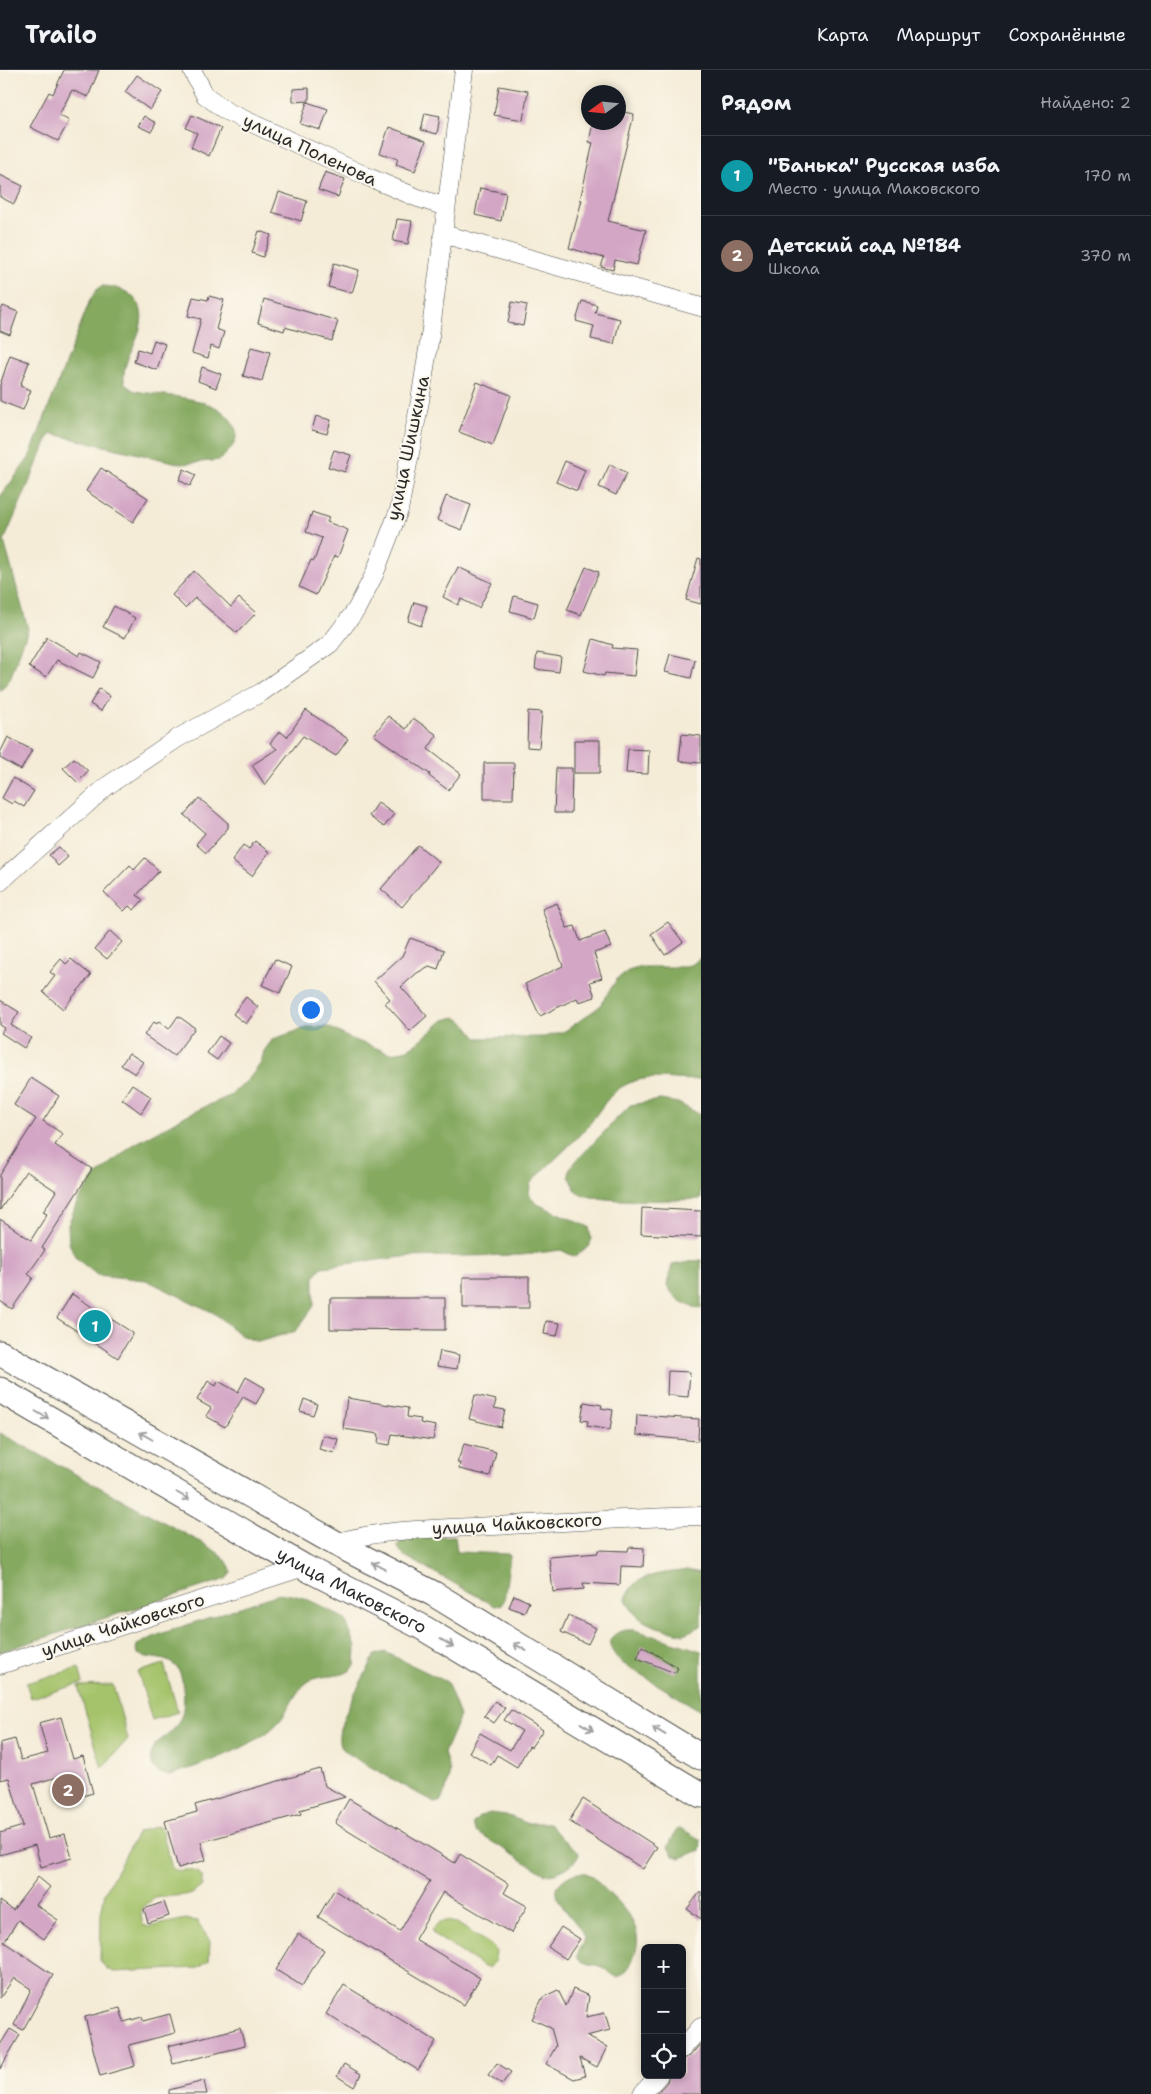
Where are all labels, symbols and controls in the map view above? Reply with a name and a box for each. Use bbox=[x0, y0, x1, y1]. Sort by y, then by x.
text: Trailo bbox=[25, 19, 97, 51]
text: Карта bbox=[817, 23, 868, 47]
text: Маршрут bbox=[896, 23, 980, 47]
text: Сохранённые bbox=[1008, 23, 1126, 47]
north arrow bbox=[581, 85, 626, 130]
text: Рядом bbox=[721, 89, 791, 117]
text: Найдено: 2 bbox=[1040, 92, 1131, 113]
street label: улица Поленова bbox=[239, 108, 381, 192]
text: "Банька" Русская изба bbox=[768, 153, 1000, 178]
text: 1 bbox=[733, 165, 741, 186]
text: 170 m bbox=[1084, 165, 1131, 186]
text: Место · улица Маковского bbox=[768, 178, 980, 199]
text: Детский сад №184 bbox=[768, 233, 961, 258]
text: 2 bbox=[731, 245, 743, 266]
text: 370 m bbox=[1080, 245, 1131, 266]
text: Школа bbox=[768, 258, 820, 279]
street label: улица Шишкина bbox=[381, 373, 435, 523]
your location bbox=[298, 997, 324, 1023]
pin: 1 bbox=[79, 1307, 111, 1345]
one-way arrow bbox=[35, 1410, 49, 1420]
one-way arrow bbox=[139, 1430, 154, 1440]
one-way arrow bbox=[175, 1492, 189, 1502]
street label: улица Чайковского bbox=[431, 1508, 603, 1540]
street label: улица Маковского bbox=[272, 1542, 431, 1639]
one-way arrow bbox=[372, 1561, 387, 1571]
street label: улица Чайковского bbox=[38, 1587, 208, 1663]
one-way arrow bbox=[440, 1638, 454, 1648]
one-way arrow bbox=[514, 1641, 528, 1651]
one-way arrow bbox=[579, 1722, 593, 1732]
one-way arrow bbox=[653, 1726, 667, 1736]
pin: 2 bbox=[52, 1771, 84, 1809]
map controls bbox=[641, 1944, 686, 2079]
button: + bbox=[641, 1944, 686, 1989]
button: − bbox=[641, 1989, 686, 2034]
button: locate bbox=[641, 2034, 686, 2079]

